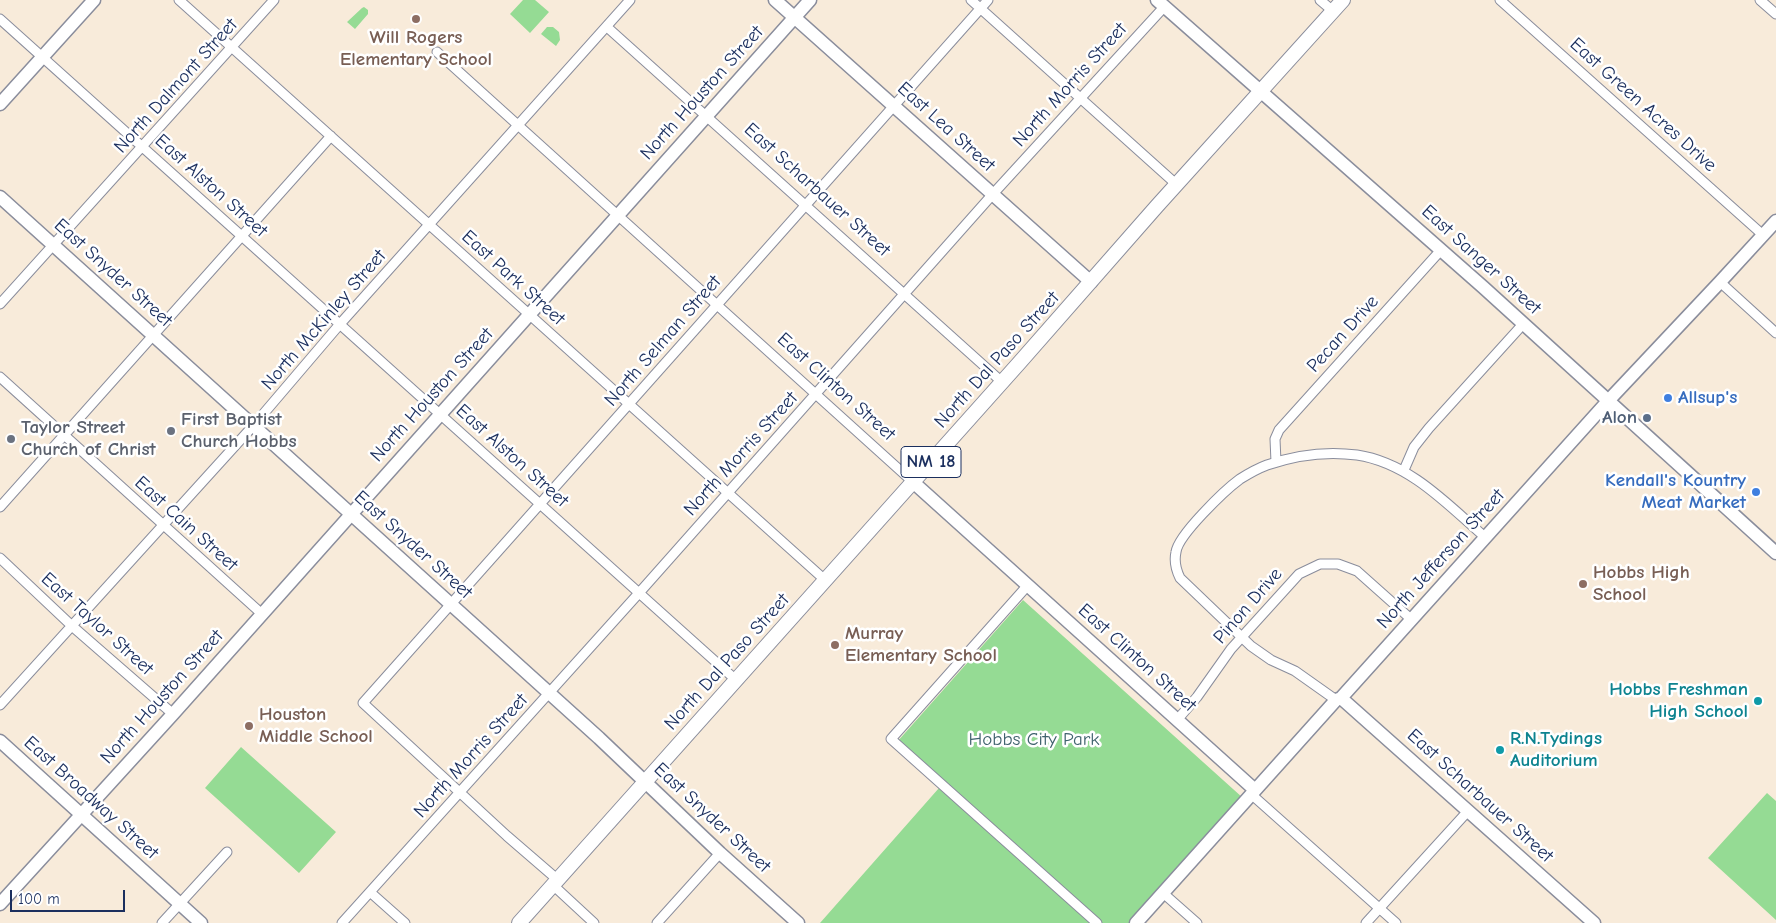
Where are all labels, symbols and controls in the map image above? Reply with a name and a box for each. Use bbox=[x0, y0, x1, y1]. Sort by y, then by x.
marker: Will Rogers Elementary School bbox=[410, 13, 422, 25]
street label: North Dalmont Street bbox=[109, 14, 243, 158]
street label: North Morris Street bbox=[1008, 18, 1132, 152]
street label: North Houston Street bbox=[636, 21, 768, 165]
place label: Will Rogers Elementary School bbox=[340, 27, 492, 71]
street label: East Green Acres Drive bbox=[1565, 33, 1721, 177]
street label: East Lea Street bbox=[893, 77, 999, 177]
street label: East Scharbauer Street bbox=[739, 118, 895, 262]
street label: East Alston Street bbox=[150, 130, 272, 242]
street label: East Sanger Street bbox=[1417, 200, 1545, 320]
street label: East Snyder Street bbox=[49, 214, 177, 332]
street label: East Park Street bbox=[457, 226, 569, 330]
street label: North McKinley Street bbox=[257, 245, 391, 395]
street label: North Selman Street bbox=[600, 271, 726, 411]
street label: North Dal Paso Street bbox=[930, 287, 1064, 433]
street label: Pecan Drive bbox=[1302, 291, 1384, 377]
street label: North Houston Street bbox=[366, 323, 498, 467]
street label: East Clinton Street bbox=[772, 328, 900, 446]
street label: North Morris Street bbox=[679, 387, 803, 521]
place label: Allsup's bbox=[1678, 387, 1737, 409]
marker: Allsup's bbox=[1662, 392, 1674, 404]
street label: East Alston Street bbox=[451, 400, 573, 512]
place label: Alon bbox=[1602, 407, 1637, 429]
place label: First Baptist Church Hobbs bbox=[181, 409, 297, 453]
marker: Alon bbox=[1641, 412, 1653, 424]
place label: Taylor Street Church of Christ bbox=[21, 417, 156, 461]
marker: First Baptist Church Hobbs bbox=[165, 425, 177, 437]
marker: Taylor Street Church of Christ bbox=[5, 433, 17, 445]
road number: NM 18 bbox=[901, 447, 961, 478]
place label: Kendall's Kountry Meat Market bbox=[1605, 470, 1746, 514]
street label: East Cain Street bbox=[130, 472, 242, 576]
street label: North Jefferson Street bbox=[1372, 485, 1510, 633]
street label: East Snyder Street bbox=[349, 486, 477, 604]
marker: Kendall's Kountry Meat Market bbox=[1750, 486, 1762, 498]
place label: Hobbs High School bbox=[1593, 562, 1690, 606]
street label: Pinon Drive bbox=[1209, 563, 1287, 649]
street label: East Taylor Street bbox=[36, 568, 158, 680]
marker: Hobbs High School bbox=[1577, 578, 1589, 590]
street label: North Dal Paso Street bbox=[660, 589, 794, 735]
street label: East Clinton Street bbox=[1073, 599, 1201, 717]
place label: Murray Elementary School bbox=[845, 623, 997, 667]
street label: North Houston Street bbox=[96, 625, 228, 769]
marker: Murray Elementary School bbox=[829, 639, 841, 651]
place label: Hobbs Freshman High School bbox=[1609, 679, 1748, 723]
street label: North Morris Street bbox=[409, 689, 533, 823]
marker: Hobbs Freshman High School bbox=[1752, 695, 1764, 707]
place label: Houston Middle School bbox=[259, 704, 373, 748]
marker: Houston Middle School bbox=[243, 720, 255, 732]
street label: East Scharbauer Street bbox=[1402, 724, 1558, 868]
place label: R.N.Tydings Auditorium bbox=[1510, 728, 1602, 772]
park label: Hobbs City Park bbox=[969, 729, 1099, 751]
street label: East Broadway Street bbox=[19, 732, 163, 864]
marker: R.N.Tydings Auditorium bbox=[1494, 744, 1506, 756]
street label: East Snyder Street bbox=[649, 758, 775, 878]
scale bar bbox=[12, 880, 128, 912]
text: 100 m bbox=[18, 890, 60, 908]

